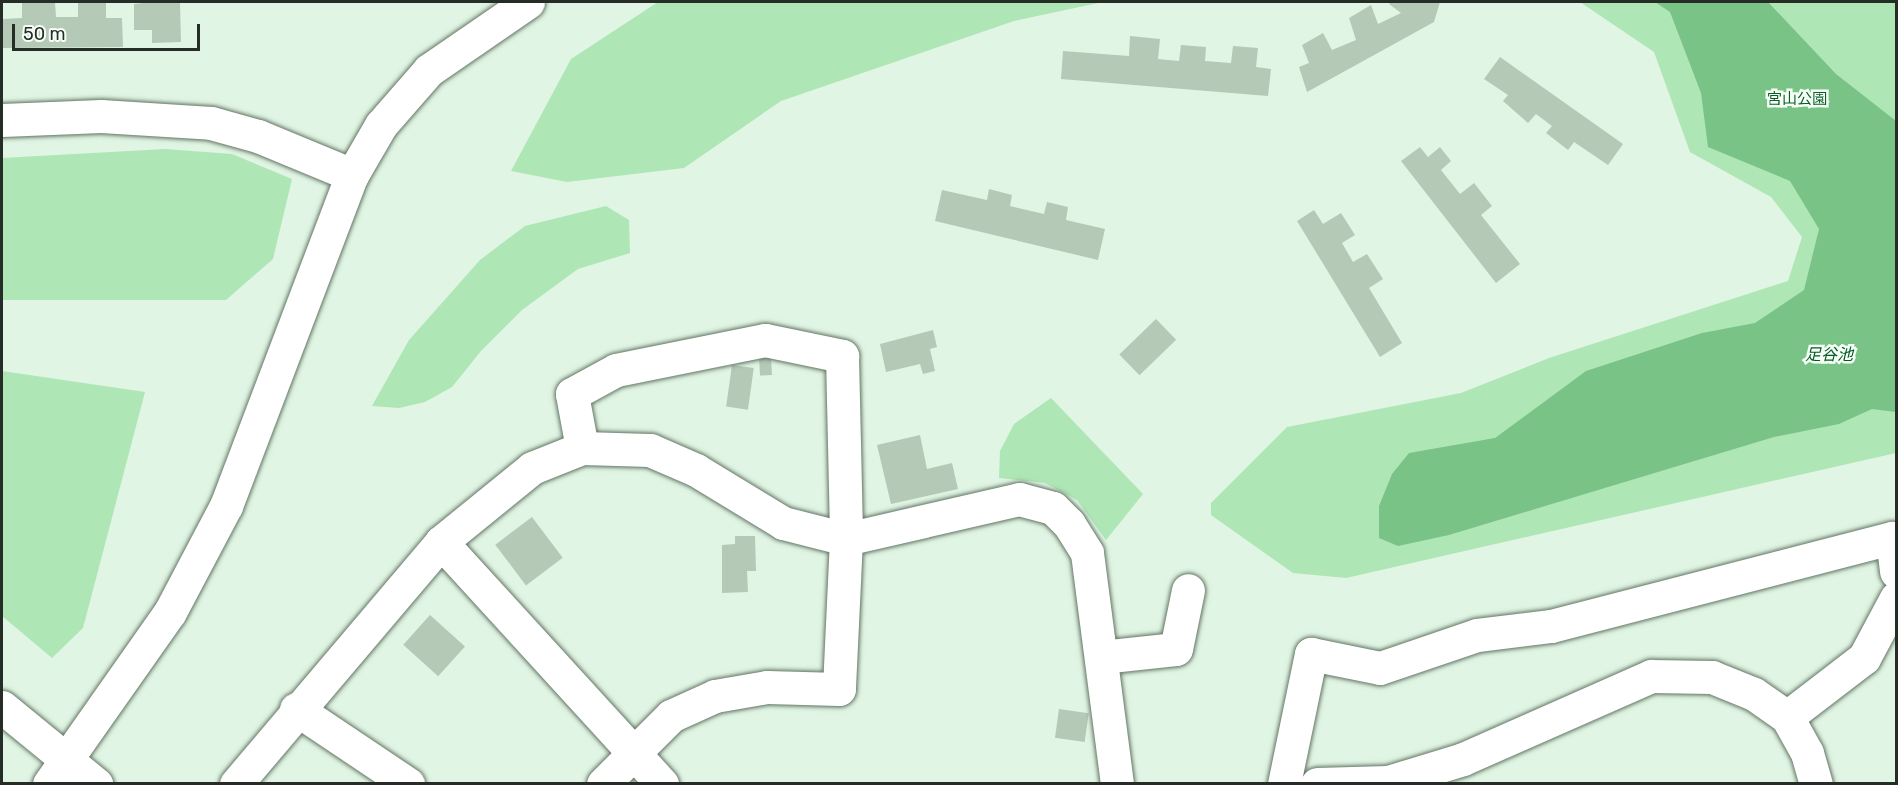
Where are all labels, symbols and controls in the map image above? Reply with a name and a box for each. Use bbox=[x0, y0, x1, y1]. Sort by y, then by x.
scale bar bbox=[15, 12, 202, 50]
text: 50 m bbox=[23, 23, 66, 45]
park label: 宮山公園 bbox=[1767, 91, 1827, 109]
water label: 足谷池 bbox=[1805, 345, 1853, 365]

